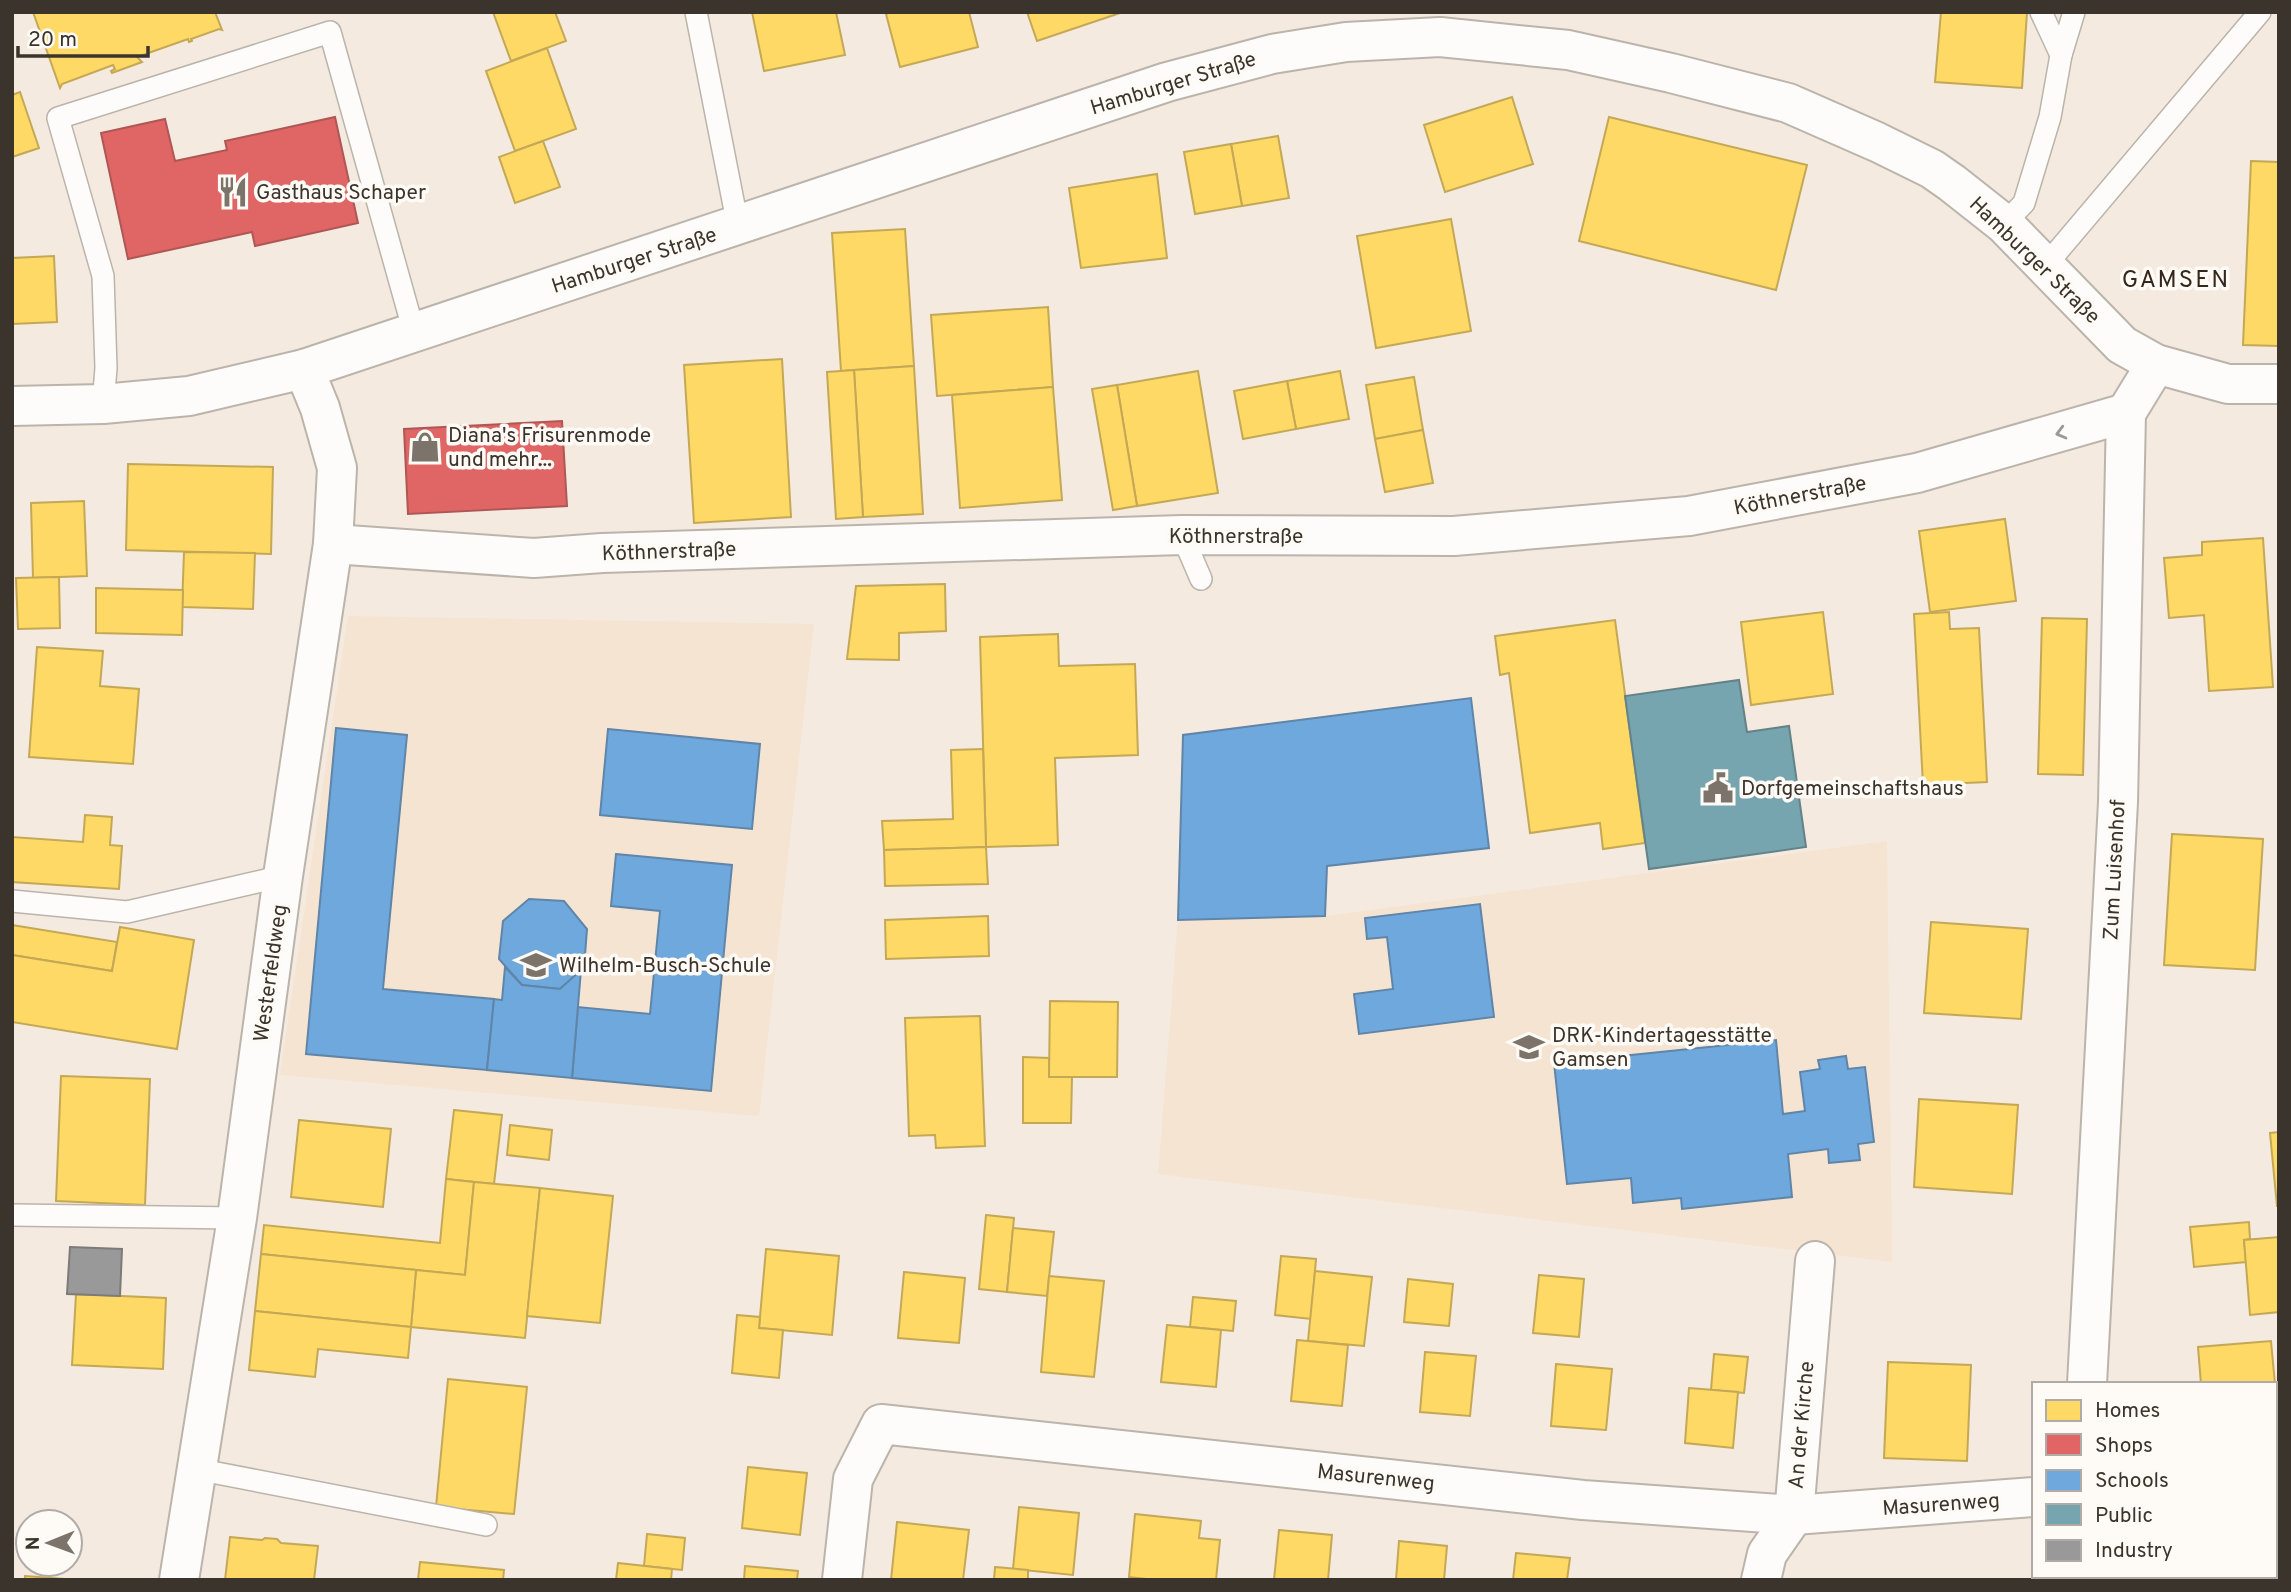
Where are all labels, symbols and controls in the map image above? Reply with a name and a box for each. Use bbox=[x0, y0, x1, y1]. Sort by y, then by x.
scale bar bbox=[18, 14, 147, 58]
text: 20 m bbox=[28, 27, 77, 54]
street label: Hamburger Straße bbox=[1087, 46, 1260, 122]
restaurant icon: Gasthaus Schaper bbox=[216, 175, 250, 209]
place label: Gasthaus Schaper bbox=[256, 180, 426, 207]
street label: Hamburger Straße bbox=[1963, 192, 2105, 331]
street label: Hamburger Straße bbox=[548, 222, 720, 301]
district label: GAMSEN bbox=[2122, 266, 2230, 296]
place label: Diana's Frisurenmode und mehr... bbox=[448, 423, 651, 474]
one-way arrow bbox=[2055, 425, 2067, 439]
shop icon: Diana's Frisurenmode und mehr... bbox=[408, 430, 442, 464]
street label: Köthnerstraße bbox=[1732, 470, 1869, 523]
street label: Köthnerstraße bbox=[1169, 524, 1303, 551]
street label: Köthnerstraße bbox=[601, 537, 737, 568]
public building icon: Dorfgemeinschaftshaus bbox=[1701, 771, 1735, 805]
place label: Dorfgemeinschaftshaus bbox=[1741, 776, 1964, 803]
street label: Zum Luisenhof bbox=[2098, 799, 2133, 941]
street label: Westerfeldweg bbox=[248, 903, 295, 1044]
school or university icon: Wilhelm-Busch-Schule bbox=[519, 948, 553, 982]
place label: Wilhelm-Busch-Schule bbox=[559, 953, 771, 980]
place label: DRK-Kindertagesstätte Gamsen bbox=[1552, 1023, 1772, 1074]
school or university icon: DRK-Kindertagesstätte Gamsen bbox=[1512, 1030, 1546, 1064]
street label: An der Kirche bbox=[1783, 1360, 1822, 1490]
legend bbox=[2032, 1382, 2277, 1578]
text: Homes bbox=[2095, 1398, 2160, 1425]
text: Shops bbox=[2095, 1433, 2153, 1460]
street label: Masurenweg bbox=[1316, 1459, 1436, 1498]
text: Schools bbox=[2095, 1468, 2169, 1495]
street label: Masurenweg bbox=[1881, 1488, 2001, 1523]
text: Public bbox=[2095, 1503, 2153, 1530]
north arrow bbox=[14, 1508, 84, 1578]
text: N bbox=[22, 1536, 46, 1550]
text: Industry bbox=[2095, 1538, 2173, 1565]

